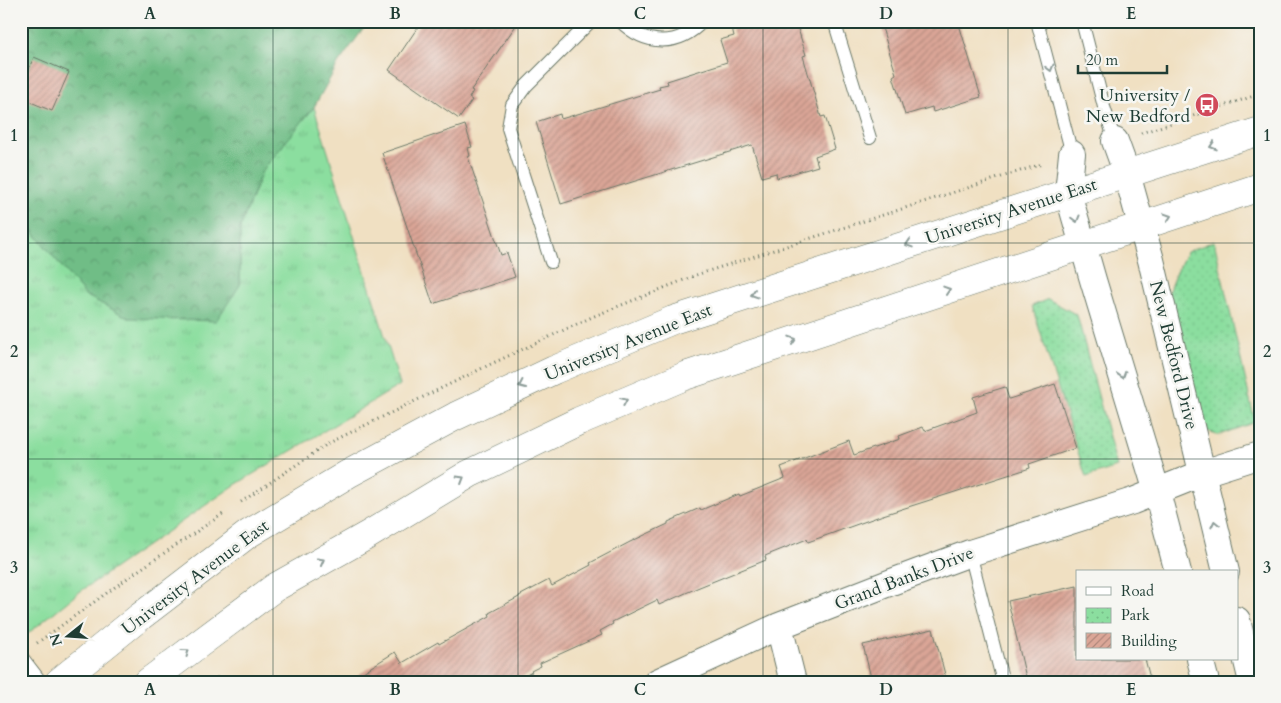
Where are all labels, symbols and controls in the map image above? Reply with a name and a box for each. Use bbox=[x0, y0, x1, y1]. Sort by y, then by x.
text: A bbox=[144, 3, 156, 25]
text: B bbox=[389, 3, 401, 25]
text: C bbox=[634, 3, 646, 25]
text: D bbox=[879, 3, 893, 25]
text: E bbox=[1126, 3, 1136, 25]
scale bar bbox=[1078, 42, 1167, 74]
text: 20 m bbox=[1086, 50, 1118, 70]
one-way arrow bbox=[1044, 64, 1054, 72]
place label: University / New Bedford bbox=[1086, 83, 1190, 129]
bus stop icon: University / New Bedford bbox=[1194, 92, 1220, 118]
text: 1 bbox=[10, 125, 18, 147]
text: 1 bbox=[1263, 125, 1271, 147]
one-way arrow bbox=[1210, 141, 1218, 151]
street label: University Avenue East bbox=[922, 172, 1100, 251]
one-way arrow bbox=[1164, 213, 1172, 223]
one-way arrow bbox=[1070, 215, 1080, 223]
one-way arrow bbox=[905, 238, 913, 248]
street label: New Bedford Drive bbox=[1143, 278, 1204, 432]
one-way arrow bbox=[943, 285, 951, 295]
one-way arrow bbox=[750, 288, 759, 298]
street label: University Avenue East bbox=[541, 297, 716, 388]
one-way arrow bbox=[788, 336, 797, 346]
text: 2 bbox=[10, 341, 18, 363]
text: 2 bbox=[1263, 341, 1271, 363]
one-way arrow bbox=[1116, 370, 1126, 379]
one-way arrow bbox=[518, 379, 527, 390]
one-way arrow bbox=[619, 397, 628, 408]
one-way arrow bbox=[455, 475, 464, 485]
street label: University Avenue East bbox=[116, 513, 274, 641]
one-way arrow bbox=[1210, 520, 1221, 529]
street label: Grand Banks Drive bbox=[831, 540, 978, 617]
text: 3 bbox=[10, 557, 18, 579]
text: 3 bbox=[1263, 557, 1271, 579]
one-way arrow bbox=[316, 558, 325, 568]
legend bbox=[1076, 570, 1238, 660]
text: Road bbox=[1121, 581, 1154, 601]
text: Park bbox=[1121, 605, 1150, 625]
north arrow bbox=[42, 610, 92, 660]
text: N bbox=[45, 631, 67, 648]
text: Building bbox=[1121, 631, 1177, 651]
one-way arrow bbox=[180, 649, 190, 658]
text: A bbox=[144, 679, 156, 701]
text: B bbox=[389, 679, 401, 701]
text: C bbox=[634, 679, 646, 701]
text: D bbox=[879, 679, 893, 701]
text: E bbox=[1126, 679, 1136, 701]

